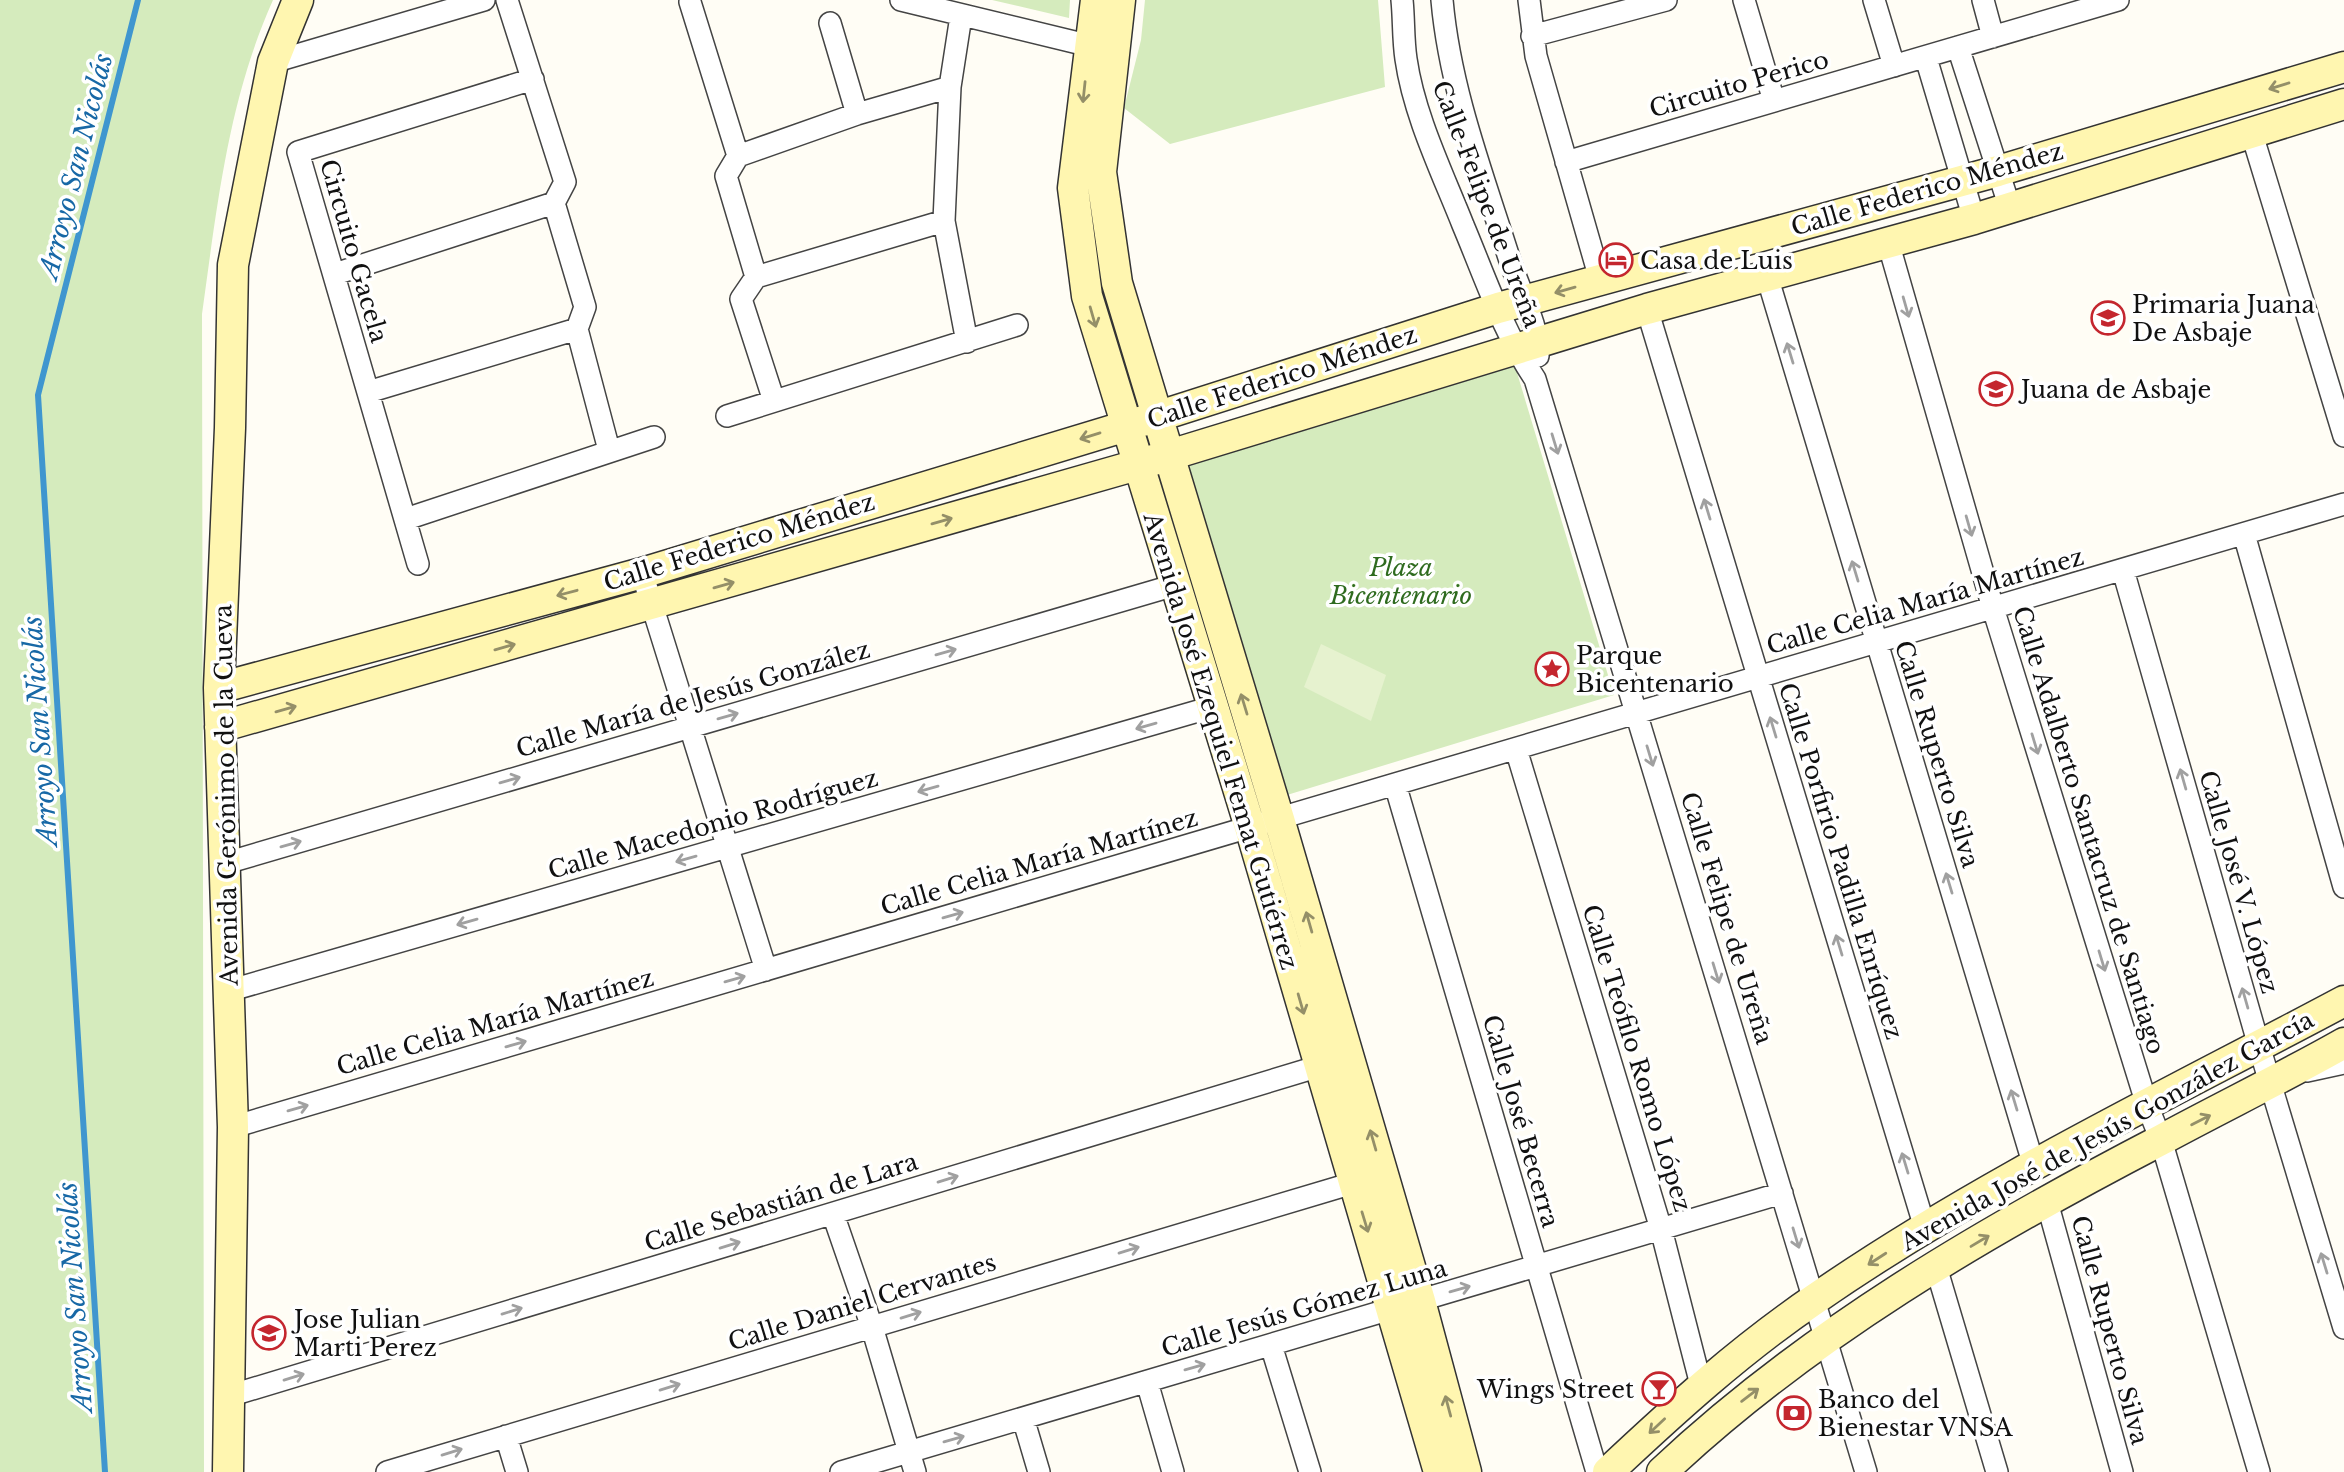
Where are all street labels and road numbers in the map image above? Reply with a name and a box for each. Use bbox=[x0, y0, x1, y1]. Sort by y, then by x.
street label: Circuito Perico bbox=[1646, 45, 1832, 123]
street label: Calle Felipe de Ureña bbox=[1427, 76, 1548, 332]
street label: Calle Federico Méndez bbox=[1788, 136, 2066, 242]
street label: Circuito Gacela bbox=[314, 156, 394, 347]
street label: Calle Federico Méndez bbox=[1143, 320, 1421, 434]
street label: Calle Federico Méndez bbox=[600, 487, 878, 597]
street label: Avenida José Ezequiel Femat Gutiérrez bbox=[1137, 508, 1305, 973]
street label: Calle Celia María Martínez bbox=[1763, 542, 2087, 660]
street label: Avenida Gerónimo de la Cueva bbox=[208, 603, 244, 987]
street label: Calle Adalberto Santacruz de Santiago bbox=[2007, 603, 2171, 1057]
street label: Calle María de Jesús González bbox=[513, 635, 873, 763]
street label: Calle Ruperto Silva bbox=[1889, 637, 1986, 872]
street label: Calle Porfirio Padilla Enríquez bbox=[1773, 679, 1909, 1043]
street label: Calle Macedonio Rodríguez bbox=[545, 763, 881, 885]
street label: Calle José V. López bbox=[2193, 767, 2285, 997]
street label: Calle Felipe de Ureña bbox=[1675, 788, 1779, 1048]
street label: Calle Celia María Martínez bbox=[877, 803, 1201, 921]
street label: Calle Teófilo Romo López bbox=[1576, 901, 1698, 1215]
street label: Calle Celia María Martínez bbox=[333, 963, 657, 1081]
street label: Avenida José de Jesús González García bbox=[1895, 1005, 2319, 1257]
street label: Calle José Becerra bbox=[1477, 1011, 1565, 1231]
street label: Calle Sebastián de Lara bbox=[641, 1146, 922, 1257]
street label: Calle Ruperto Silva bbox=[2065, 1212, 2155, 1448]
street label: Calle Daniel Cervantes bbox=[725, 1247, 999, 1357]
street label: Calle Jesús Gómez Luna bbox=[1158, 1253, 1451, 1363]

